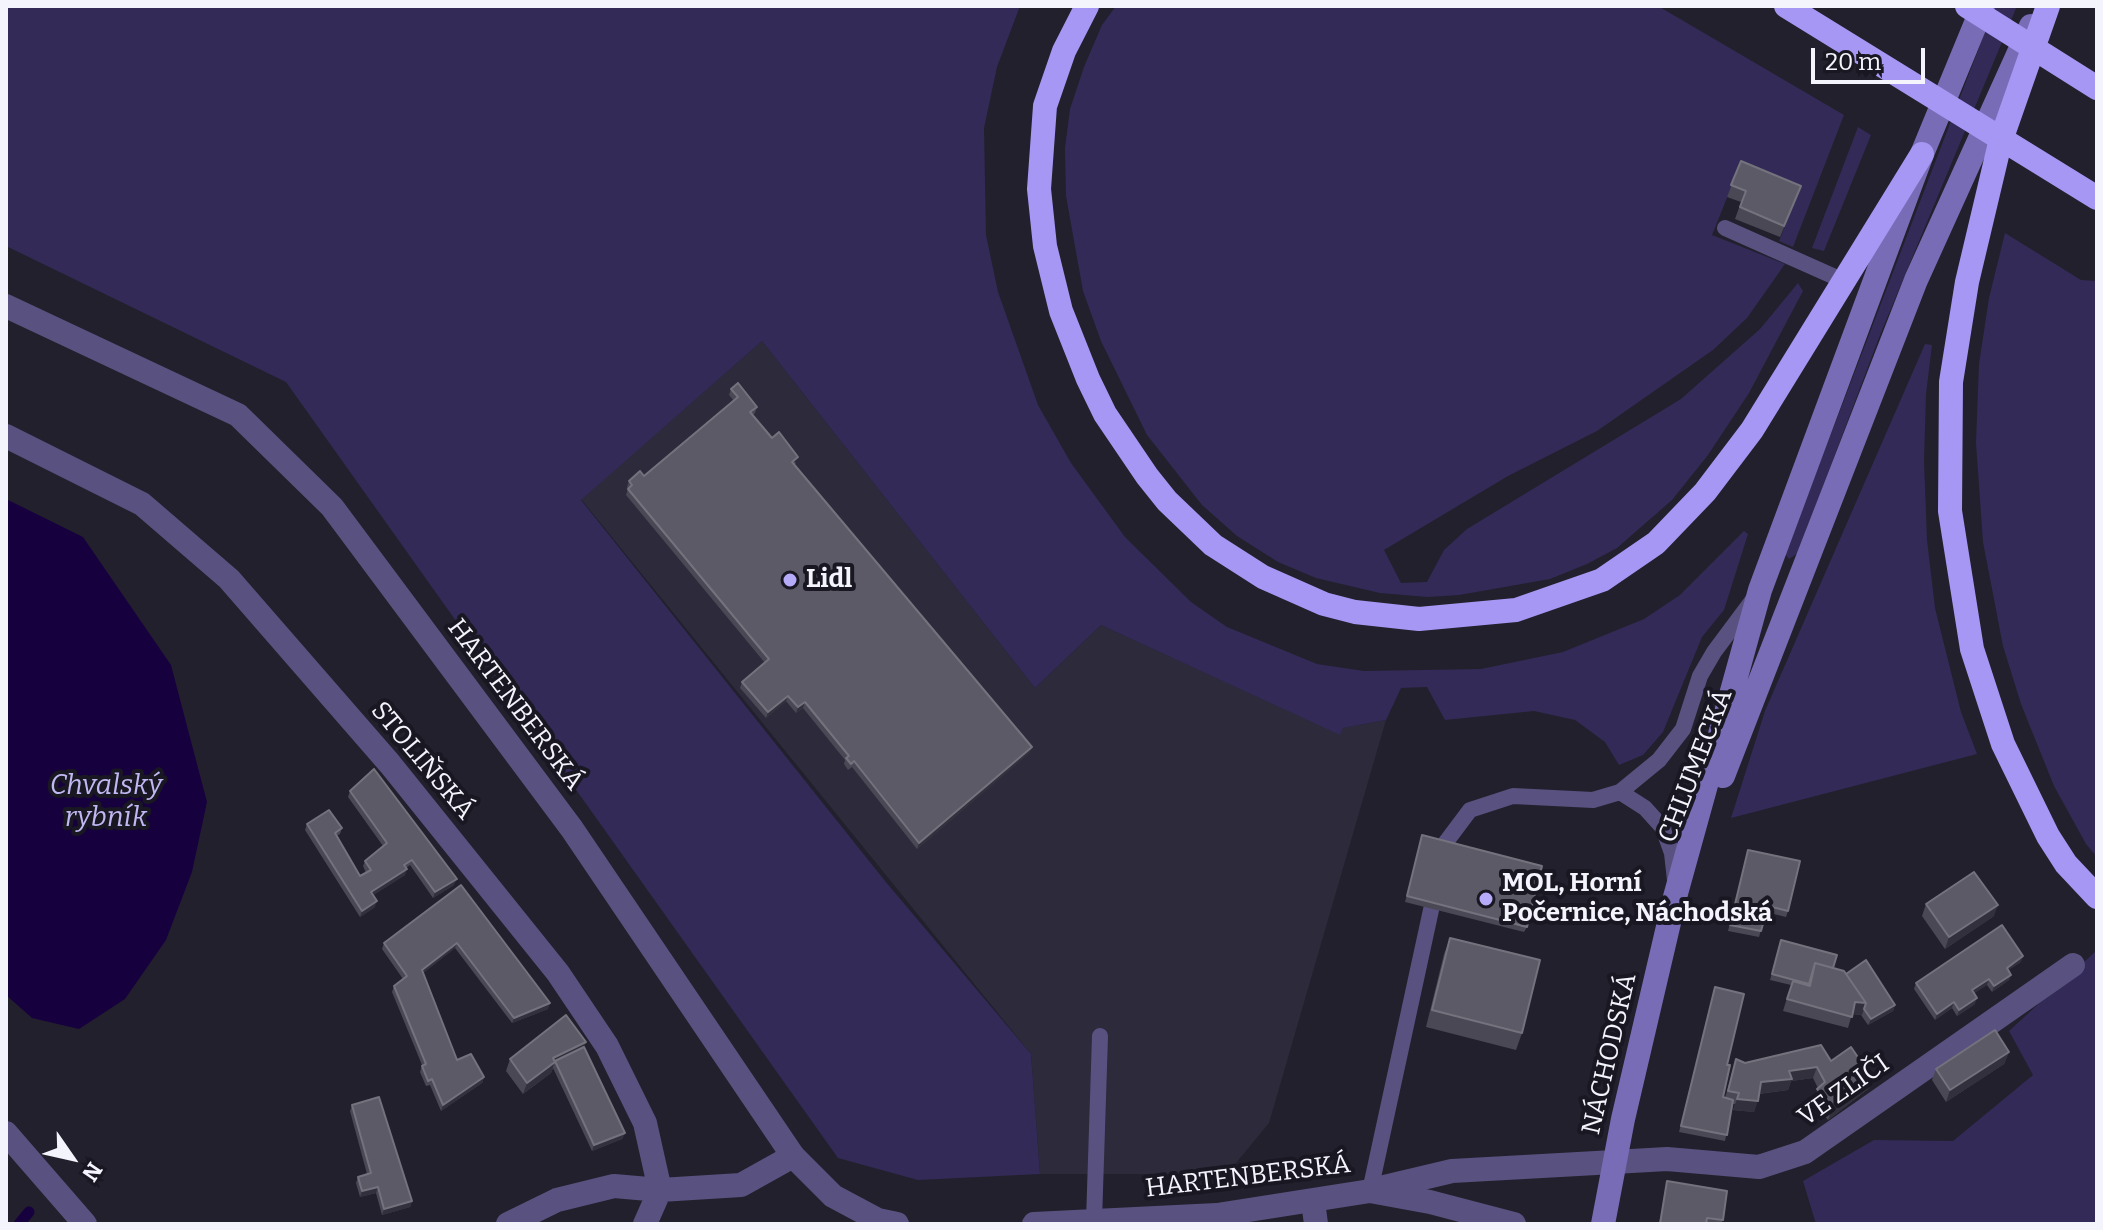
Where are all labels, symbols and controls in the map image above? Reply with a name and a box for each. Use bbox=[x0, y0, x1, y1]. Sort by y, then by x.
scale bar bbox=[1815, 32, 1929, 82]
text: 20 m bbox=[1825, 48, 1881, 76]
place label: Lidl bbox=[806, 564, 852, 596]
marker: Lidl bbox=[781, 571, 799, 589]
street label: HARTENBERSKÁ bbox=[440, 613, 590, 797]
street label: CHLUMECKÁ bbox=[1652, 685, 1740, 847]
street label: STOLIŇSKÁ bbox=[364, 696, 480, 826]
water label: Chvalský rybník bbox=[50, 769, 162, 835]
place label: MOL, Horní Počernice, Náchodská bbox=[1502, 868, 1772, 930]
marker: MOL, Horní Počernice, Náchodská bbox=[1477, 890, 1495, 908]
street label: NÁCHODSKÁ bbox=[1576, 970, 1644, 1138]
street label: VE ZLIČI bbox=[1793, 1048, 1895, 1134]
north arrow bbox=[32, 1118, 112, 1198]
street label: HARTENBERSKÁ bbox=[1144, 1149, 1352, 1205]
text: N bbox=[76, 1157, 108, 1186]

